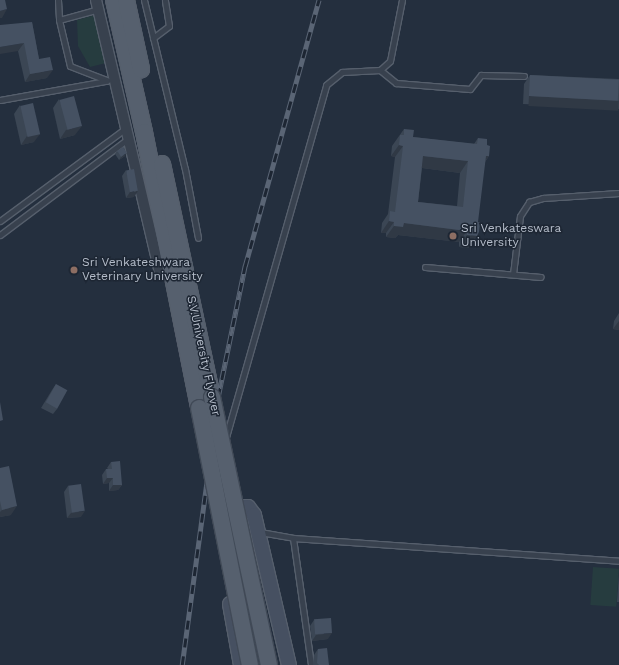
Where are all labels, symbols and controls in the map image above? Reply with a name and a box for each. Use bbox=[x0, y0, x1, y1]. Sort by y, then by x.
place label: Sri Venkateswara University bbox=[461, 222, 562, 250]
marker: Sri Venkateswara University bbox=[448, 231, 458, 241]
place label: Sri Venkateshwara Veterinary University bbox=[82, 256, 203, 284]
marker: Sri Venkateshwara Veterinary University bbox=[69, 265, 79, 275]
street label: S.V.University Flyover bbox=[183, 295, 223, 417]

